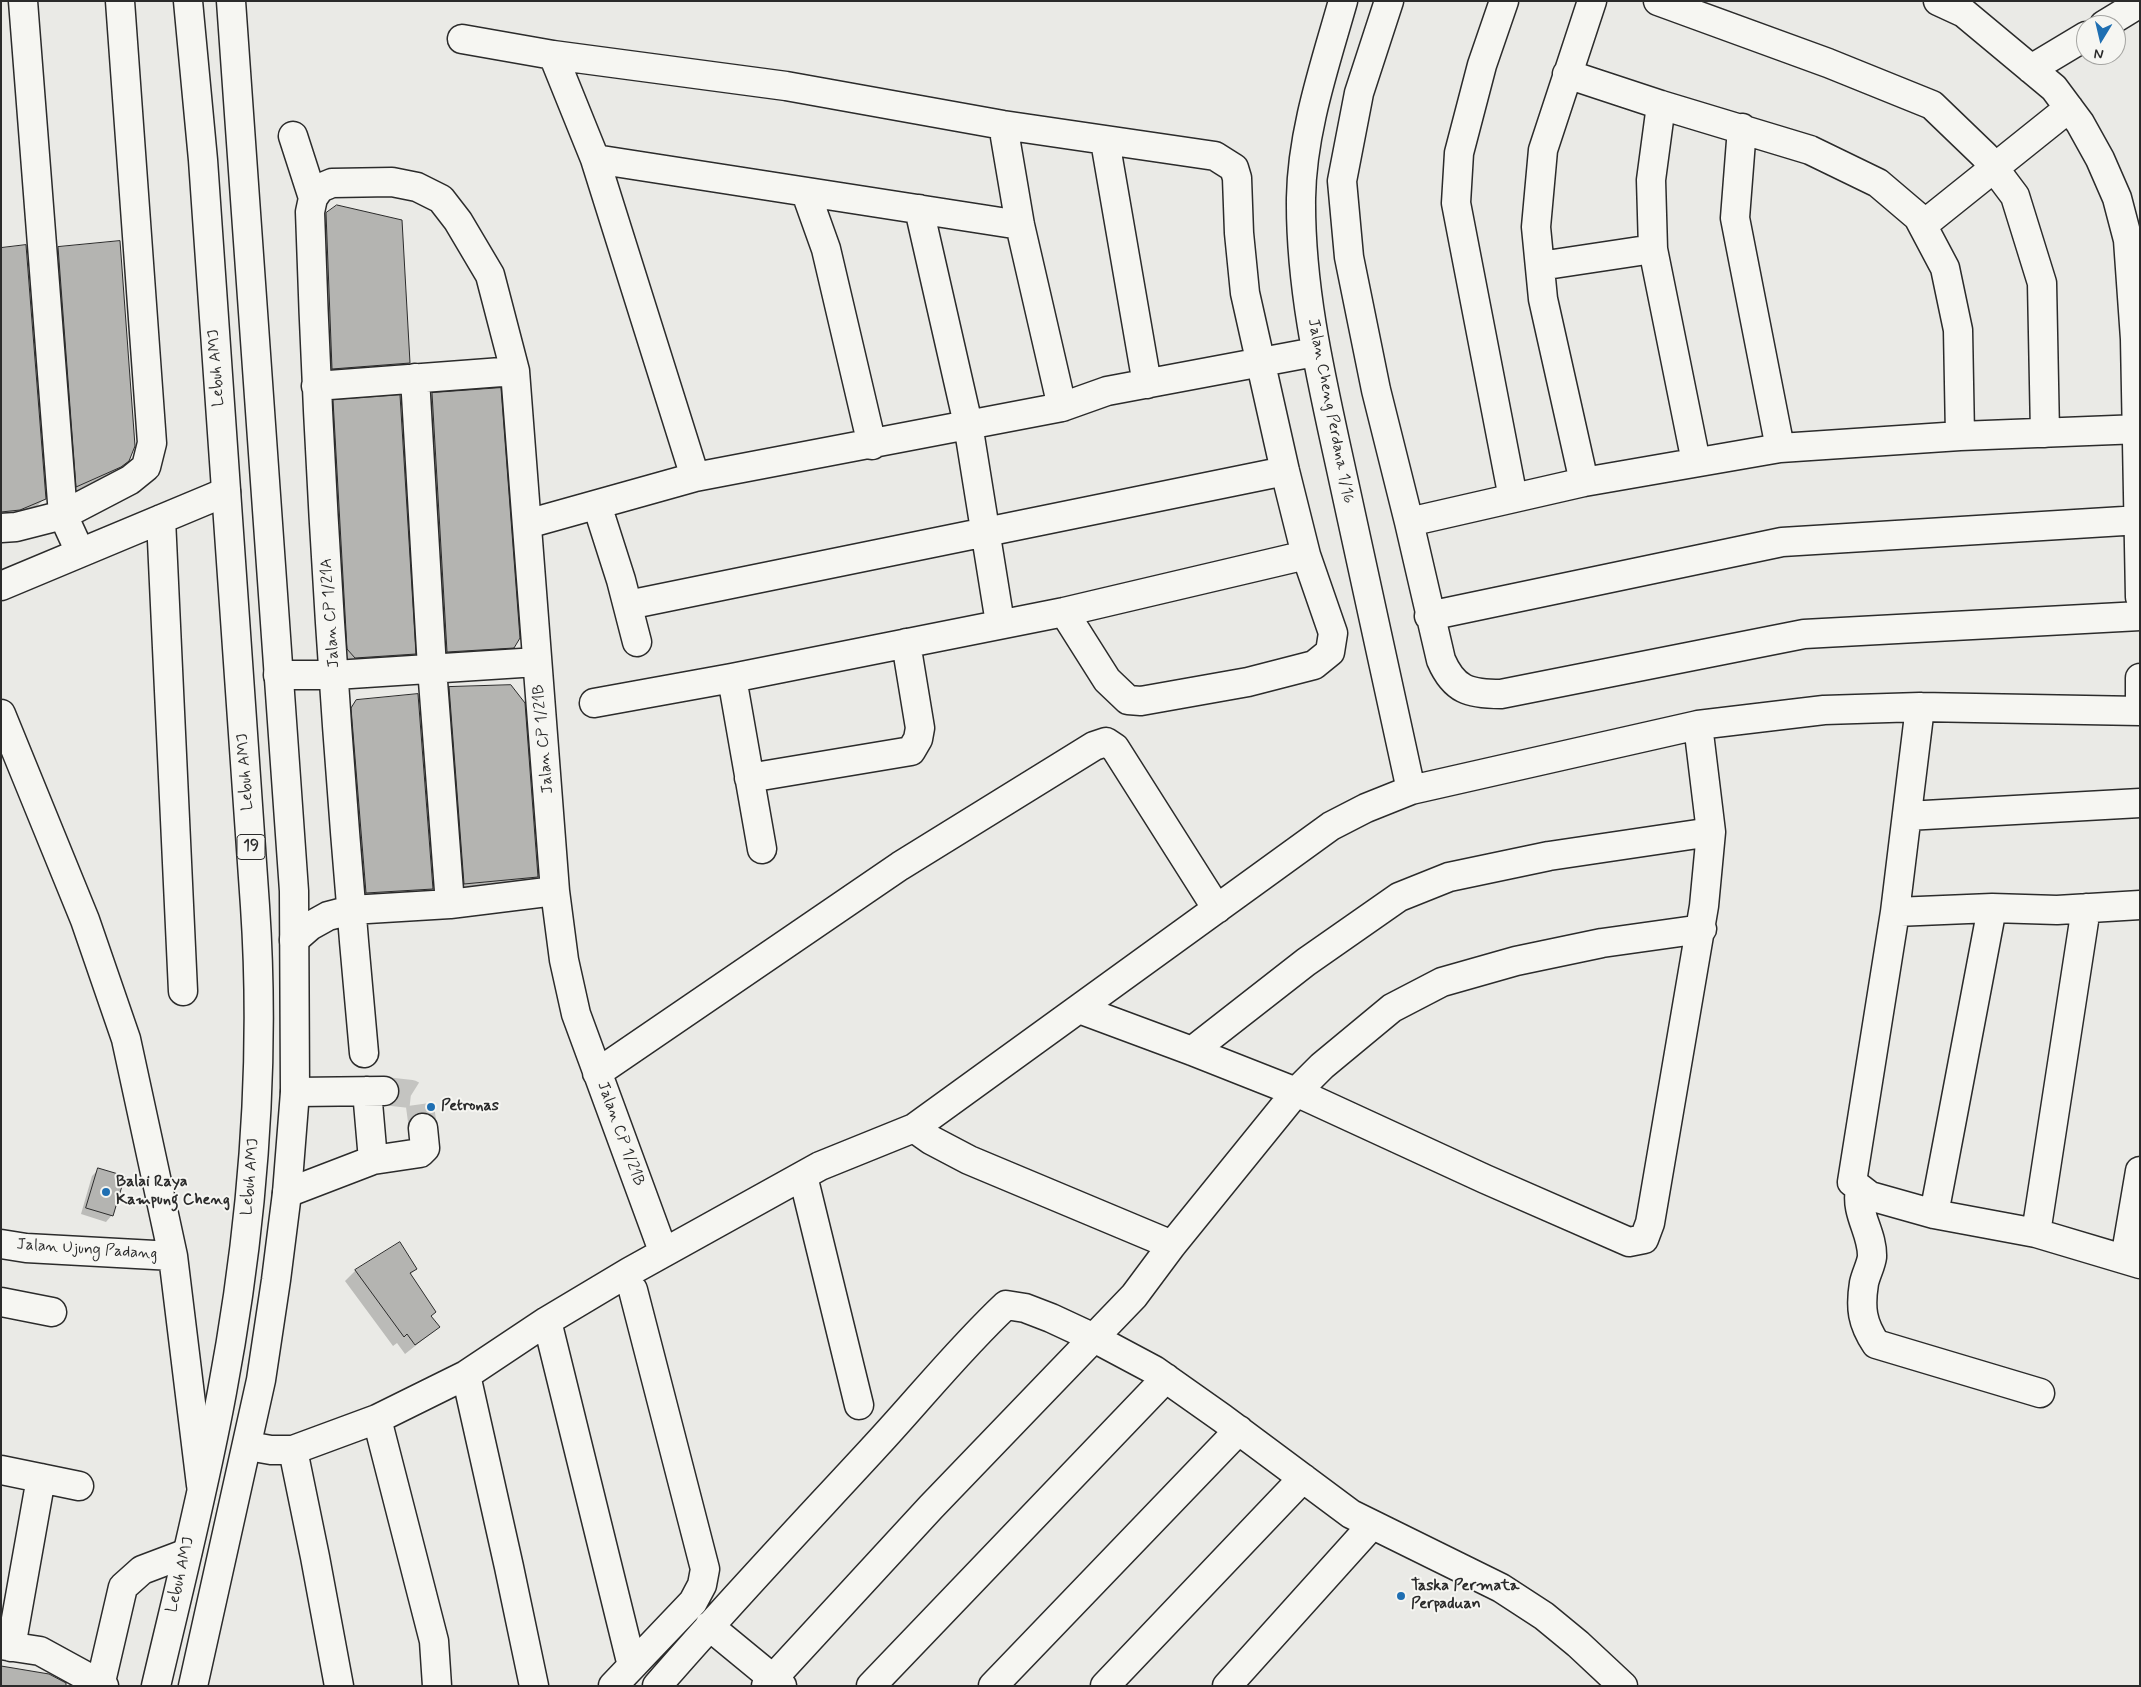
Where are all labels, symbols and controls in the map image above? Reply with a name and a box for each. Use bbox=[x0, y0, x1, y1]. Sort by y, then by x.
north arrow bbox=[2076, 15, 2126, 65]
text: N bbox=[2093, 44, 2105, 63]
street label: Jalan Cheng Perdana 1/16 bbox=[1303, 317, 1357, 505]
street label: Lebuh AMJ bbox=[205, 329, 229, 407]
street label: Jalan CP 1/21A bbox=[318, 557, 344, 669]
street label: Jalan CP 1/21B bbox=[530, 683, 558, 795]
street label: Lebuh AMJ bbox=[234, 733, 258, 811]
road number: 19 bbox=[237, 834, 265, 860]
street label: Jalan CP 1/21B bbox=[592, 1079, 648, 1189]
place label: Petronas bbox=[441, 1097, 499, 1117]
marker: Petronas bbox=[425, 1101, 437, 1113]
street label: Lebuh AMJ bbox=[238, 1138, 264, 1216]
place label: Balai Raya Kampung Cheng bbox=[116, 1173, 230, 1211]
marker: Balai Raya Kampung Cheng bbox=[100, 1186, 112, 1198]
street label: Jalan Ujung Padang bbox=[16, 1235, 158, 1265]
street label: Lebuh AMJ bbox=[163, 1535, 199, 1615]
place label: Taska Permata Perpaduan bbox=[1411, 1577, 1519, 1615]
marker: Taska Permata Perpaduan bbox=[1395, 1590, 1407, 1602]

